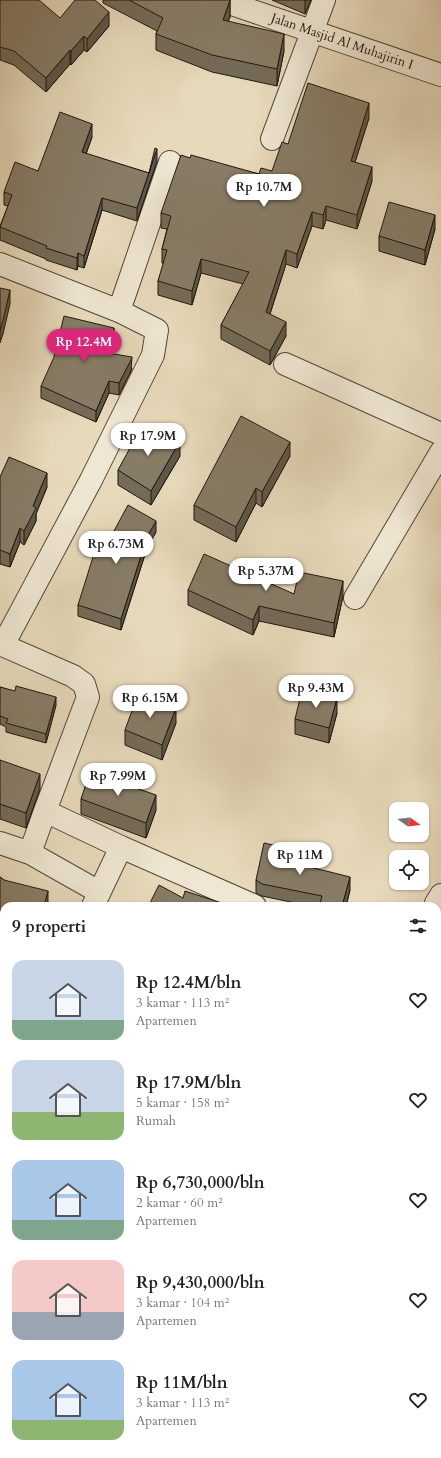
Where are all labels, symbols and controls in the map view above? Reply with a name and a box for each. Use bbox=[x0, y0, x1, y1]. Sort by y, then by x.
street label: Jalan Masjid Al Muhajirin I bbox=[267, 8, 416, 74]
pin: Rp 10.7M bbox=[223, 174, 305, 208]
text: Rp 10.7M bbox=[236, 178, 292, 196]
pin: Rp 12.4M bbox=[43, 329, 125, 363]
text: Rp 12.4M bbox=[56, 333, 112, 351]
pin: Rp 17.9M bbox=[107, 423, 189, 457]
text: Rp 17.9M bbox=[120, 427, 176, 445]
pin: Rp 6.73M bbox=[75, 531, 157, 565]
text: Rp 6.73M bbox=[88, 535, 144, 553]
pin: Rp 5.37M bbox=[225, 558, 307, 592]
text: Rp 5.37M bbox=[238, 562, 294, 580]
pin: Rp 9.43M bbox=[275, 675, 357, 709]
text: Rp 9.43M bbox=[288, 679, 344, 697]
pin: Rp 6.15M bbox=[109, 685, 191, 719]
text: Rp 6.15M bbox=[122, 689, 178, 707]
pin: Rp 7.99M bbox=[77, 763, 159, 797]
text: Rp 7.99M bbox=[90, 767, 146, 785]
north arrow bbox=[389, 802, 429, 842]
map controls bbox=[389, 802, 429, 890]
pin: Rp 11M bbox=[267, 842, 333, 876]
text: Rp 11M bbox=[277, 846, 323, 864]
button: locate bbox=[389, 850, 429, 890]
text: 9 properti bbox=[12, 915, 86, 938]
icon: filters bbox=[407, 915, 429, 937]
text: Rp 12.4M/bln bbox=[136, 971, 241, 994]
icon: home bbox=[44, 976, 92, 1024]
icon: heart bbox=[407, 989, 429, 1011]
text: 3 kamar · 113 m² bbox=[136, 994, 229, 1012]
text: Apartemen bbox=[136, 1012, 197, 1030]
text: Rp 17.9M/bln bbox=[136, 1071, 241, 1094]
icon: home bbox=[44, 1076, 92, 1124]
icon: heart bbox=[407, 1089, 429, 1111]
text: 5 kamar · 158 m² bbox=[136, 1094, 229, 1112]
text: Rumah bbox=[136, 1112, 176, 1130]
text: Rp 6,730,000/bln bbox=[136, 1171, 265, 1194]
icon: home bbox=[44, 1176, 92, 1224]
icon: heart bbox=[407, 1189, 429, 1211]
text: 2 kamar · 60 m² bbox=[136, 1194, 223, 1212]
text: Apartemen bbox=[136, 1212, 197, 1230]
text: Rp 9,430,000/bln bbox=[136, 1271, 265, 1294]
icon: home bbox=[44, 1276, 92, 1324]
icon: heart bbox=[407, 1289, 429, 1311]
text: 3 kamar · 104 m² bbox=[136, 1294, 229, 1312]
text: Apartemen bbox=[136, 1312, 197, 1330]
text: Rp 11M/bln bbox=[136, 1371, 228, 1394]
icon: home bbox=[44, 1376, 92, 1424]
icon: heart bbox=[407, 1389, 429, 1411]
text: 3 kamar · 113 m² bbox=[136, 1394, 229, 1412]
text: Apartemen bbox=[136, 1412, 197, 1430]

